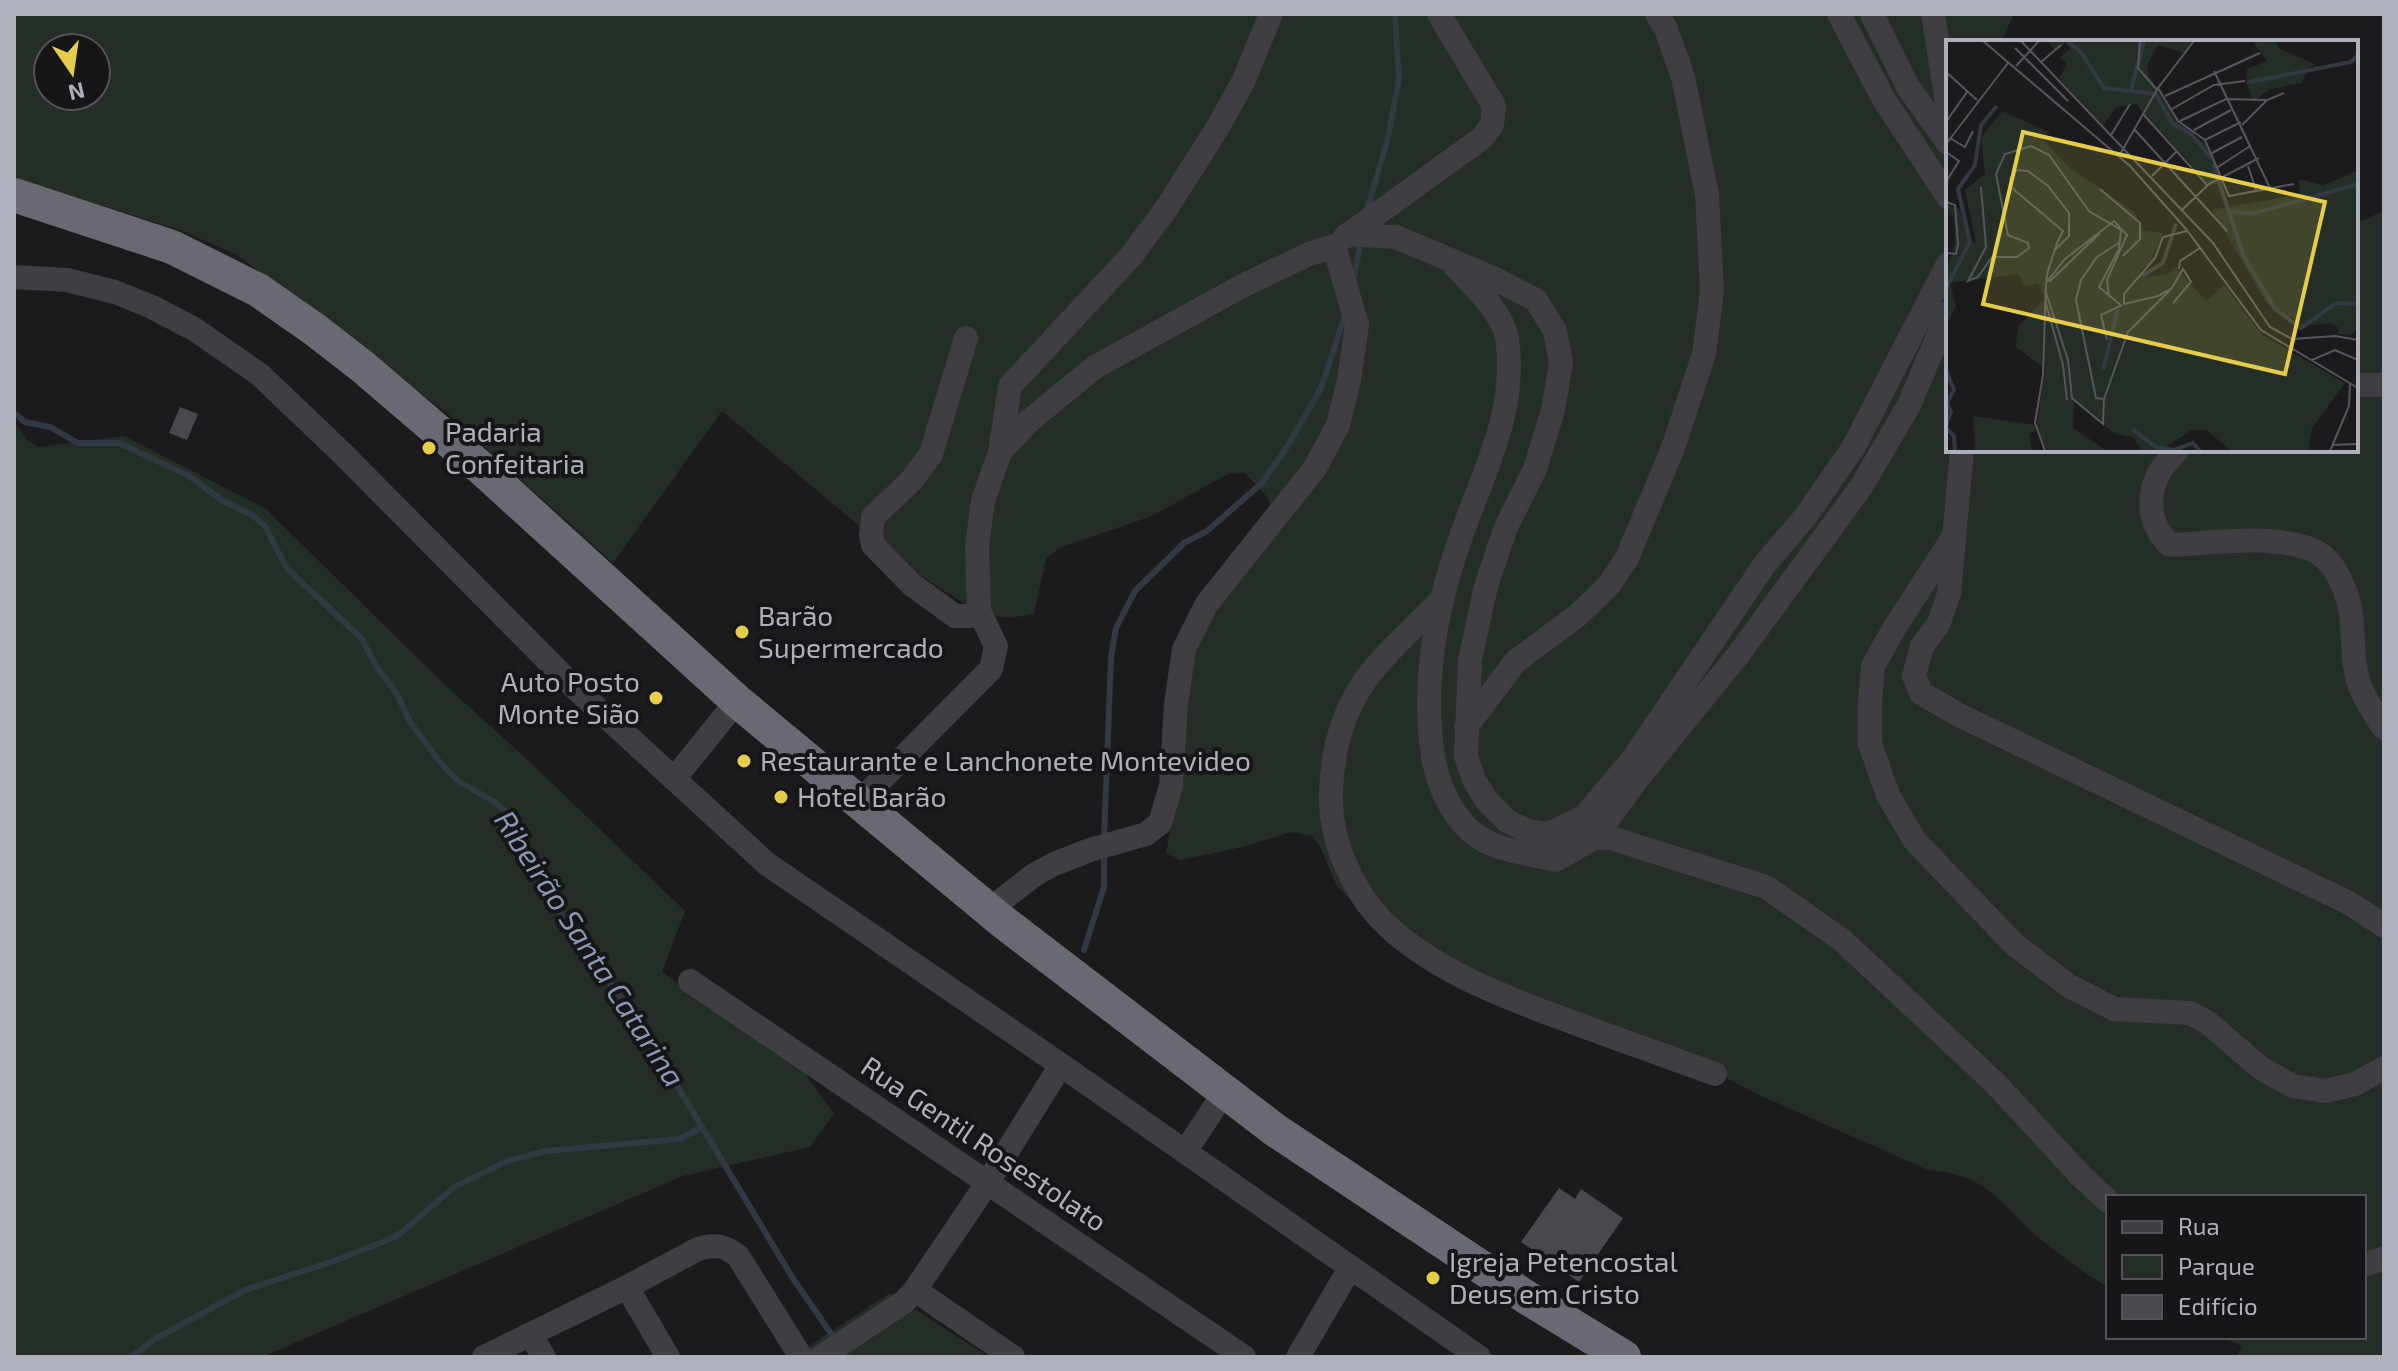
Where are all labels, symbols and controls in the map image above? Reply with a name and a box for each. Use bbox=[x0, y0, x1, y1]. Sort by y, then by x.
north arrow bbox=[32, 32, 112, 112]
inset map bbox=[1946, 40, 2358, 452]
text: N bbox=[66, 78, 87, 107]
place label: Padaria Confeitaria bbox=[445, 414, 585, 480]
marker: Padaria Confeitaria bbox=[420, 439, 438, 457]
place label: Barão Supermercado bbox=[758, 598, 944, 664]
marker: Barão Supermercado bbox=[733, 623, 751, 641]
place label: Auto Posto Monte Sião bbox=[497, 664, 640, 730]
marker: Auto Posto Monte Sião bbox=[647, 689, 665, 707]
place label: Restaurante e Lanchonete Montevideo bbox=[760, 743, 1251, 777]
marker: Restaurante e Lanchonete Montevideo bbox=[735, 752, 753, 770]
place label: Hotel Barão bbox=[797, 779, 946, 813]
marker: Hotel Barão bbox=[772, 788, 790, 806]
water label: Ribeirão Santa Catarina bbox=[488, 803, 693, 1093]
street label: Rua Gentil Rosestolato bbox=[855, 1048, 1114, 1238]
legend bbox=[2106, 1195, 2366, 1339]
text: Rua bbox=[2178, 1211, 2220, 1240]
place label: Igreja Petencostal Deus em Cristo bbox=[1449, 1244, 1678, 1310]
text: Parque bbox=[2178, 1251, 2255, 1280]
marker: Igreja Petencostal Deus em Cristo bbox=[1424, 1269, 1442, 1287]
text: Edifício bbox=[2178, 1291, 2258, 1320]

